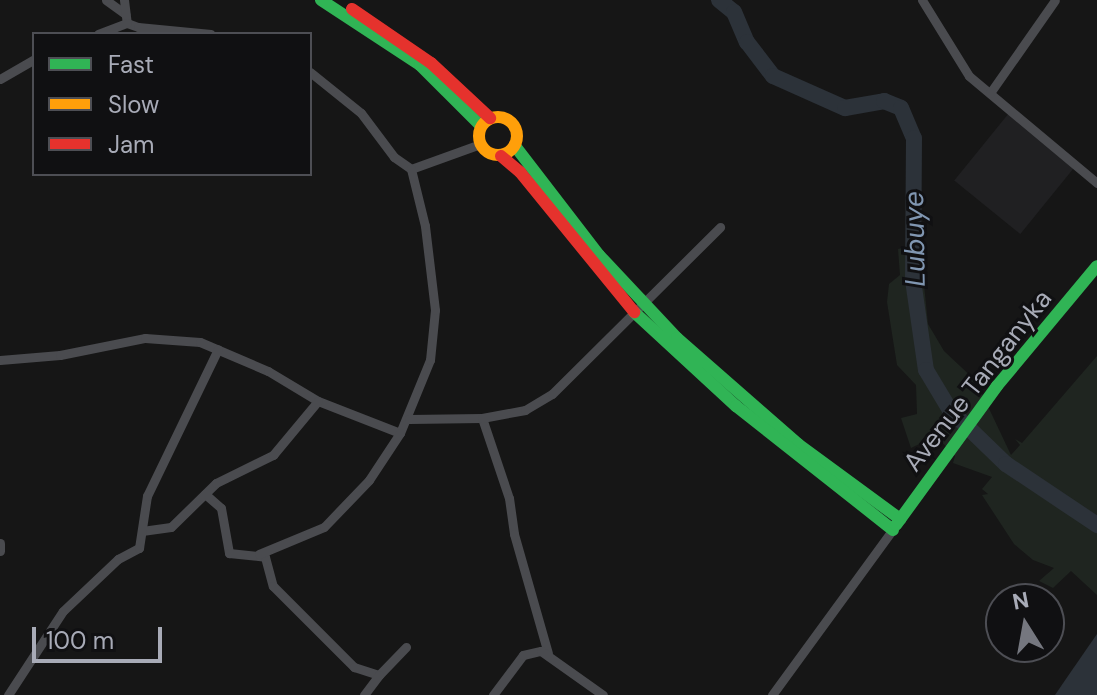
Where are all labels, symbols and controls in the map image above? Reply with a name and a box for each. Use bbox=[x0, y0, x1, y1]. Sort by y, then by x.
legend bbox=[32, 32, 312, 176]
text: Fast bbox=[108, 49, 154, 80]
text: Slow bbox=[108, 89, 159, 120]
text: Jam bbox=[108, 129, 154, 160]
water label: Lubuye bbox=[897, 191, 933, 287]
street label: Avenue Tanganyka bbox=[897, 284, 1059, 478]
north arrow bbox=[985, 583, 1065, 663]
text: N bbox=[1010, 585, 1031, 617]
scale bar bbox=[36, 611, 166, 661]
text: 100 m bbox=[46, 625, 114, 656]

